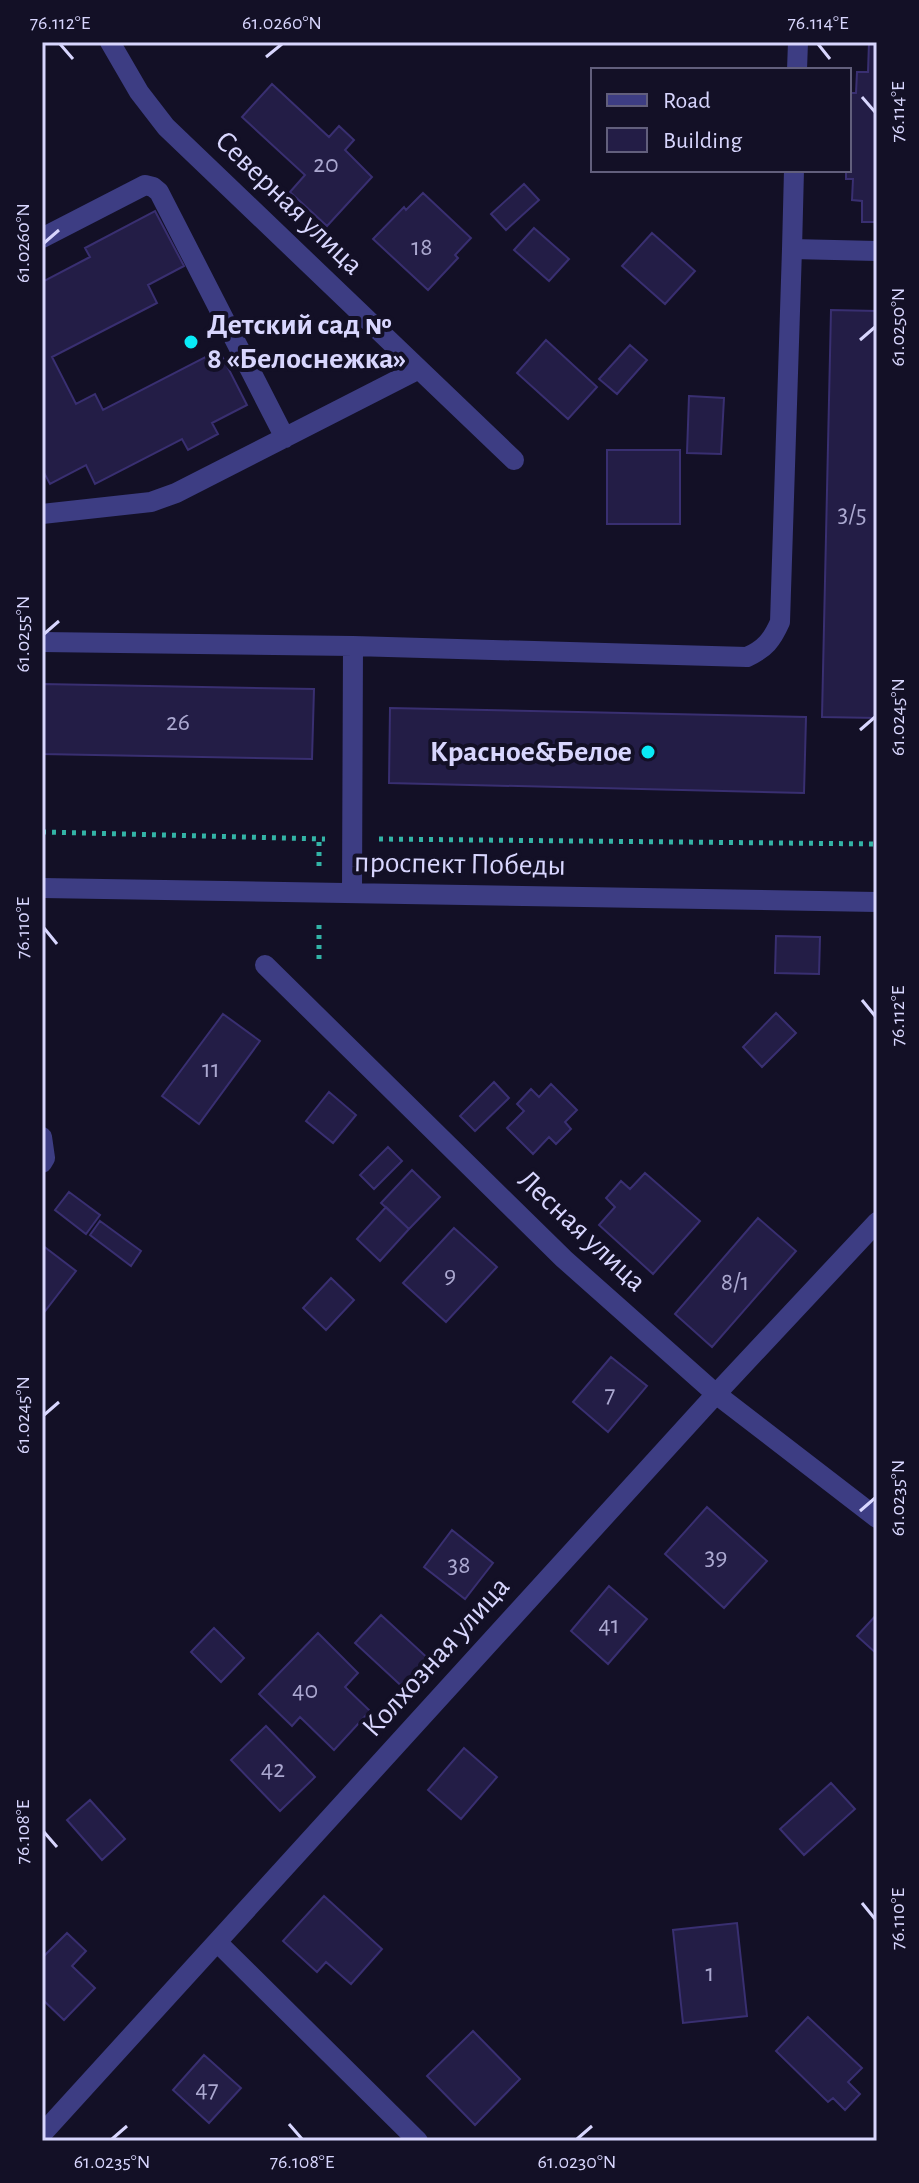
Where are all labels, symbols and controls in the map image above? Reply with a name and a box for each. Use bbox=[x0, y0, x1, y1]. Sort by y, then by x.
text: 76.112°E bbox=[30, 13, 91, 33]
text: 61.0260°N bbox=[242, 13, 322, 33]
text: 76.114°E bbox=[787, 13, 849, 33]
legend bbox=[591, 68, 851, 172]
text: 76.114°E bbox=[888, 81, 908, 143]
text: Road bbox=[663, 89, 711, 113]
street label: Северная улица bbox=[209, 125, 369, 281]
text: Building bbox=[663, 129, 742, 153]
house number: 20 bbox=[313, 151, 339, 177]
text: 61.0260°N bbox=[13, 203, 33, 283]
house number: 18 bbox=[411, 234, 433, 260]
text: 61.0250°N bbox=[888, 288, 908, 366]
place label: Детский сад № 8 «Белоснежка» bbox=[207, 310, 406, 374]
marker: Детский сад № 8 «Белоснежка» bbox=[182, 333, 200, 351]
house number: 3/5 bbox=[837, 501, 867, 527]
text: 61.0255°N bbox=[13, 596, 33, 672]
text: 61.0245°N bbox=[888, 678, 908, 756]
house number: 26 bbox=[166, 709, 190, 735]
place label: Красное&Белое bbox=[430, 737, 632, 767]
marker: Красное&Белое bbox=[639, 743, 657, 761]
street label: проспект Победы bbox=[354, 847, 566, 881]
text: 76.110°E bbox=[13, 897, 33, 959]
text: 76.112°E bbox=[888, 985, 908, 1046]
house number: 11 bbox=[202, 1056, 220, 1082]
street label: Лесная улица bbox=[512, 1165, 652, 1297]
house number: 9 bbox=[444, 1262, 456, 1288]
house number: 8/1 bbox=[721, 1269, 749, 1295]
text: 61.0245°N bbox=[13, 1376, 33, 1454]
house number: 7 bbox=[605, 1381, 616, 1407]
text: 61.0235°N bbox=[888, 1460, 908, 1536]
house number: 39 bbox=[705, 1544, 727, 1570]
house number: 38 bbox=[447, 1552, 471, 1578]
street label: Колхозная улица bbox=[357, 1571, 515, 1743]
house number: 41 bbox=[598, 1612, 620, 1638]
house number: 40 bbox=[292, 1677, 318, 1703]
house number: 42 bbox=[261, 1756, 285, 1782]
text: 76.108°E bbox=[13, 1799, 33, 1864]
text: 76.110°E bbox=[888, 1888, 908, 1950]
house number: 1 bbox=[706, 1960, 714, 1986]
house number: 47 bbox=[195, 2076, 219, 2102]
text: 61.0235°N bbox=[74, 2152, 150, 2172]
text: 76.108°E bbox=[270, 2152, 335, 2172]
text: 61.0230°N bbox=[538, 2152, 616, 2172]

